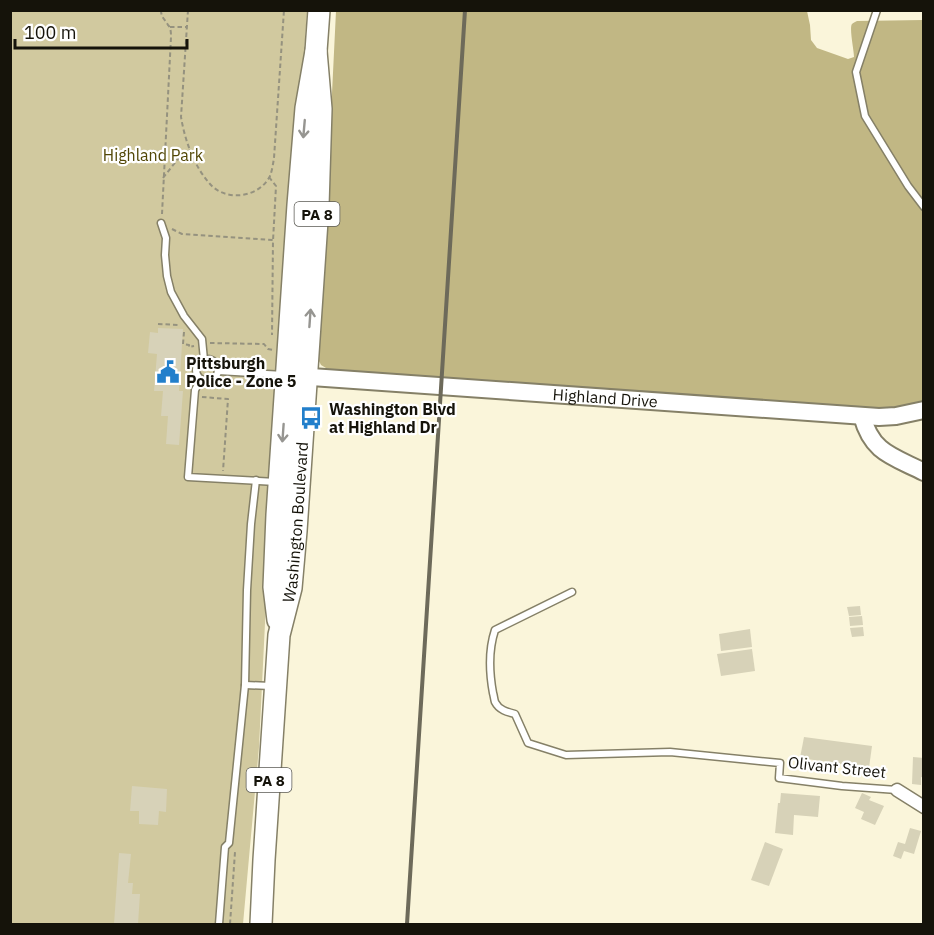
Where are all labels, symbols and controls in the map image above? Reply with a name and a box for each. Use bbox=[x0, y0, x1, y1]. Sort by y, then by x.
scale bar bbox=[15, 12, 188, 50]
text: 100 m bbox=[24, 21, 76, 44]
one-way arrow bbox=[298, 119, 309, 138]
park label: Highland Park bbox=[103, 145, 204, 165]
road number: PA 8 bbox=[294, 202, 340, 226]
one-way arrow bbox=[305, 309, 316, 329]
place label: Pittsburgh Police - Zone 5 bbox=[186, 353, 297, 391]
public building icon: Pittsburgh Police - Zone 5 bbox=[155, 359, 181, 385]
street label: Highland Drive bbox=[552, 384, 659, 411]
place label: Washington Blvd at Highland Dr bbox=[329, 399, 456, 437]
bus stop icon: Washington Blvd at Highland Dr bbox=[298, 405, 324, 431]
one-way arrow bbox=[277, 423, 288, 443]
street label: Washington Boulevard bbox=[278, 441, 312, 605]
street label: Olivant Street bbox=[787, 752, 887, 782]
road number: PA 8 bbox=[246, 768, 292, 792]

